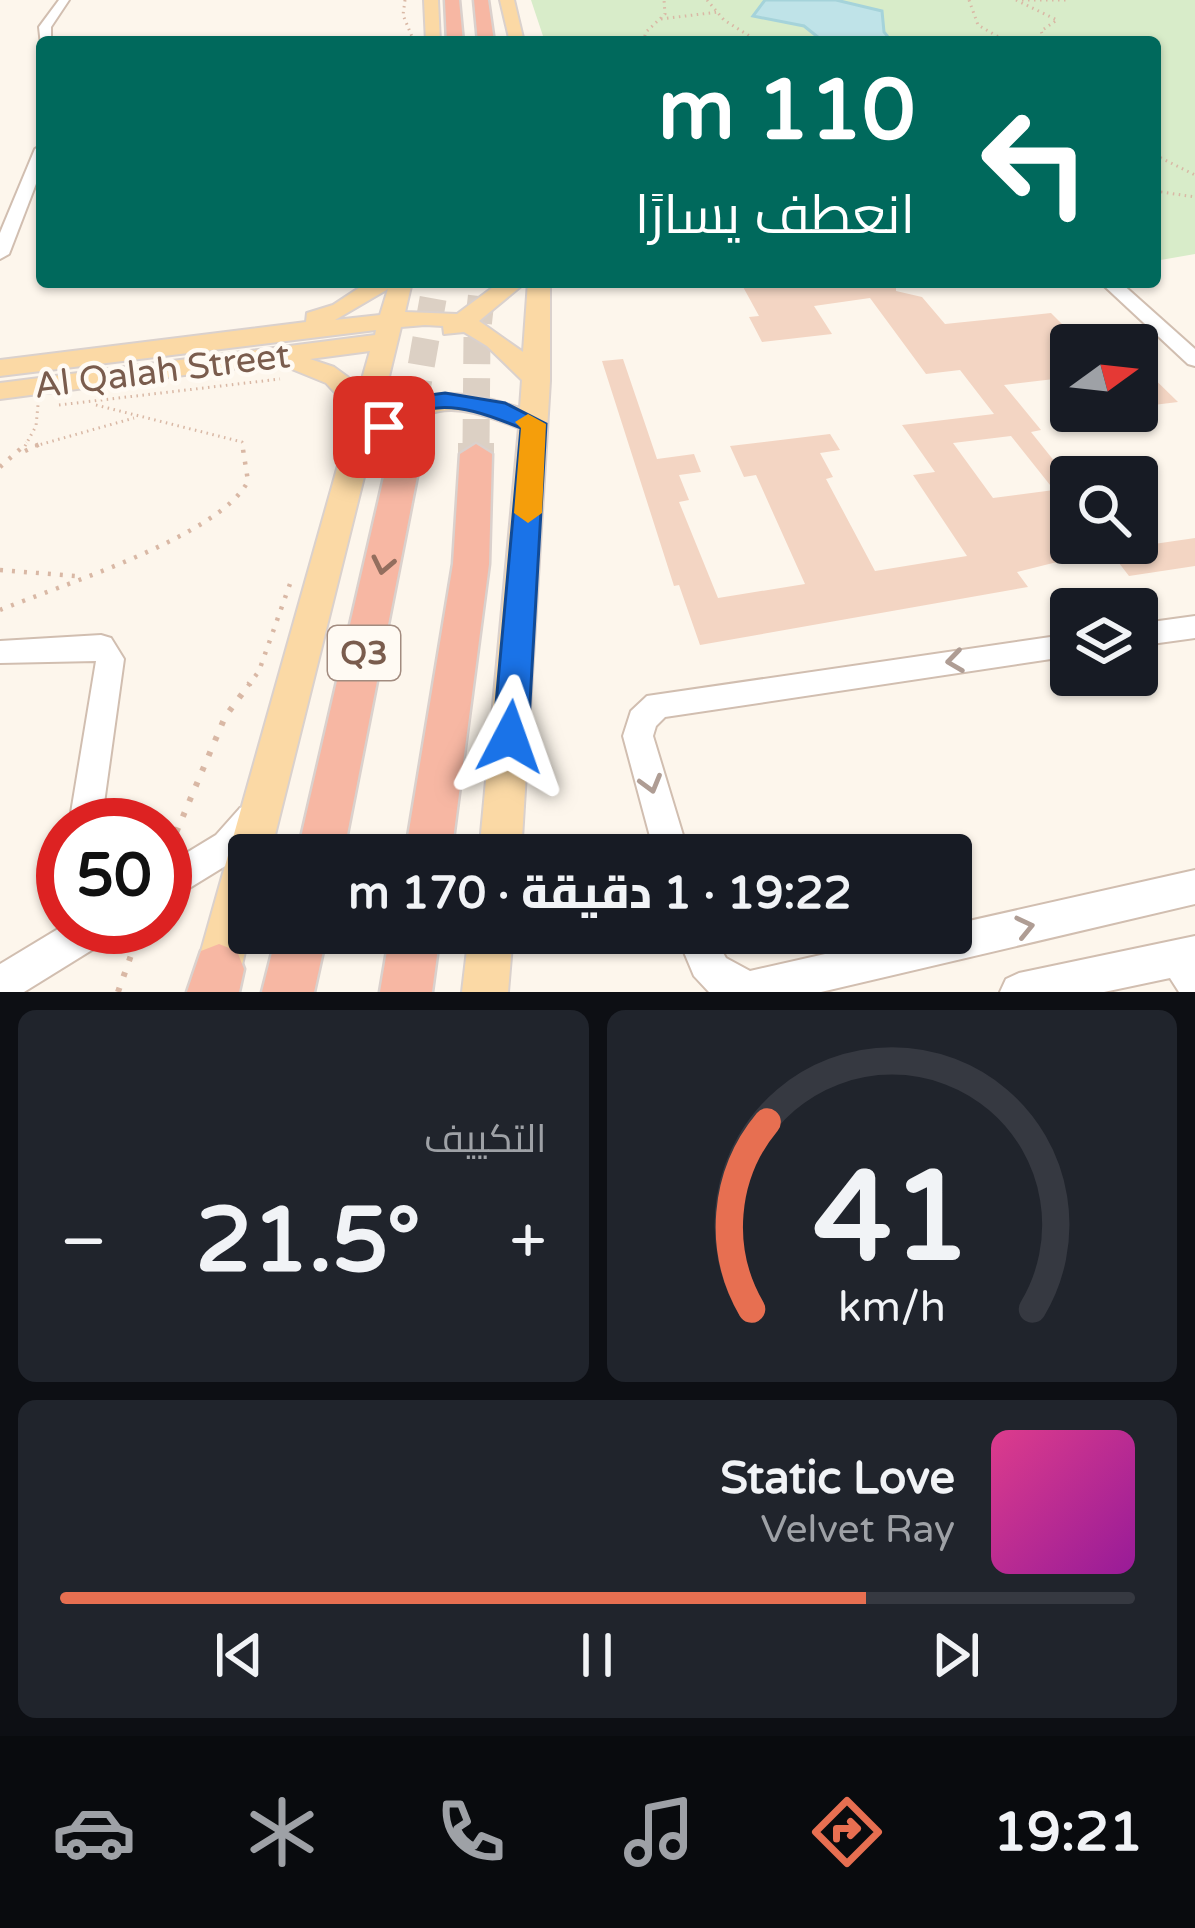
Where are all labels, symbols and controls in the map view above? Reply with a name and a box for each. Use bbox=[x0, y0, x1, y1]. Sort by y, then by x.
text: 110 m bbox=[658, 61, 915, 162]
icon: left bbox=[957, 84, 1113, 240]
text: انعطف يسارًا bbox=[635, 183, 915, 248]
north arrow bbox=[1050, 324, 1158, 432]
map controls bbox=[1050, 324, 1158, 696]
street label: Al Qalah Street bbox=[32, 334, 292, 408]
pin bbox=[333, 376, 435, 478]
icon: arrive bbox=[351, 394, 417, 460]
button: search bbox=[1050, 456, 1158, 564]
one-way arrow bbox=[371, 555, 396, 575]
button: layers bbox=[1050, 588, 1158, 696]
road number: Q3 bbox=[328, 626, 400, 680]
one-way arrow bbox=[945, 647, 965, 673]
position arrow bbox=[447, 674, 573, 800]
one-way arrow bbox=[637, 774, 662, 794]
speed limit sign: 50 bbox=[36, 798, 192, 954]
text: 19:22 · 1 دقيقة · 170 m bbox=[348, 867, 852, 921]
one-way arrow bbox=[1015, 916, 1035, 941]
text: التكييف bbox=[424, 1116, 547, 1163]
text: 41 bbox=[813, 1143, 970, 1294]
text: 21.5° bbox=[196, 1187, 421, 1296]
text: − bbox=[60, 1202, 107, 1282]
text: + bbox=[509, 1202, 547, 1282]
text: km/h bbox=[838, 1282, 946, 1333]
text: Static Love bbox=[720, 1452, 955, 1506]
text: Velvet Ray bbox=[761, 1506, 955, 1553]
icon: previous bbox=[206, 1622, 272, 1688]
icon: pause bbox=[564, 1622, 630, 1688]
icon: next bbox=[923, 1622, 989, 1688]
icon: car bbox=[52, 1790, 136, 1874]
icon: climate bbox=[240, 1790, 324, 1874]
icon: phone bbox=[429, 1790, 513, 1874]
icon: music bbox=[617, 1790, 701, 1874]
icon: directions bbox=[805, 1790, 889, 1874]
text: 19:21 bbox=[993, 1800, 1143, 1865]

